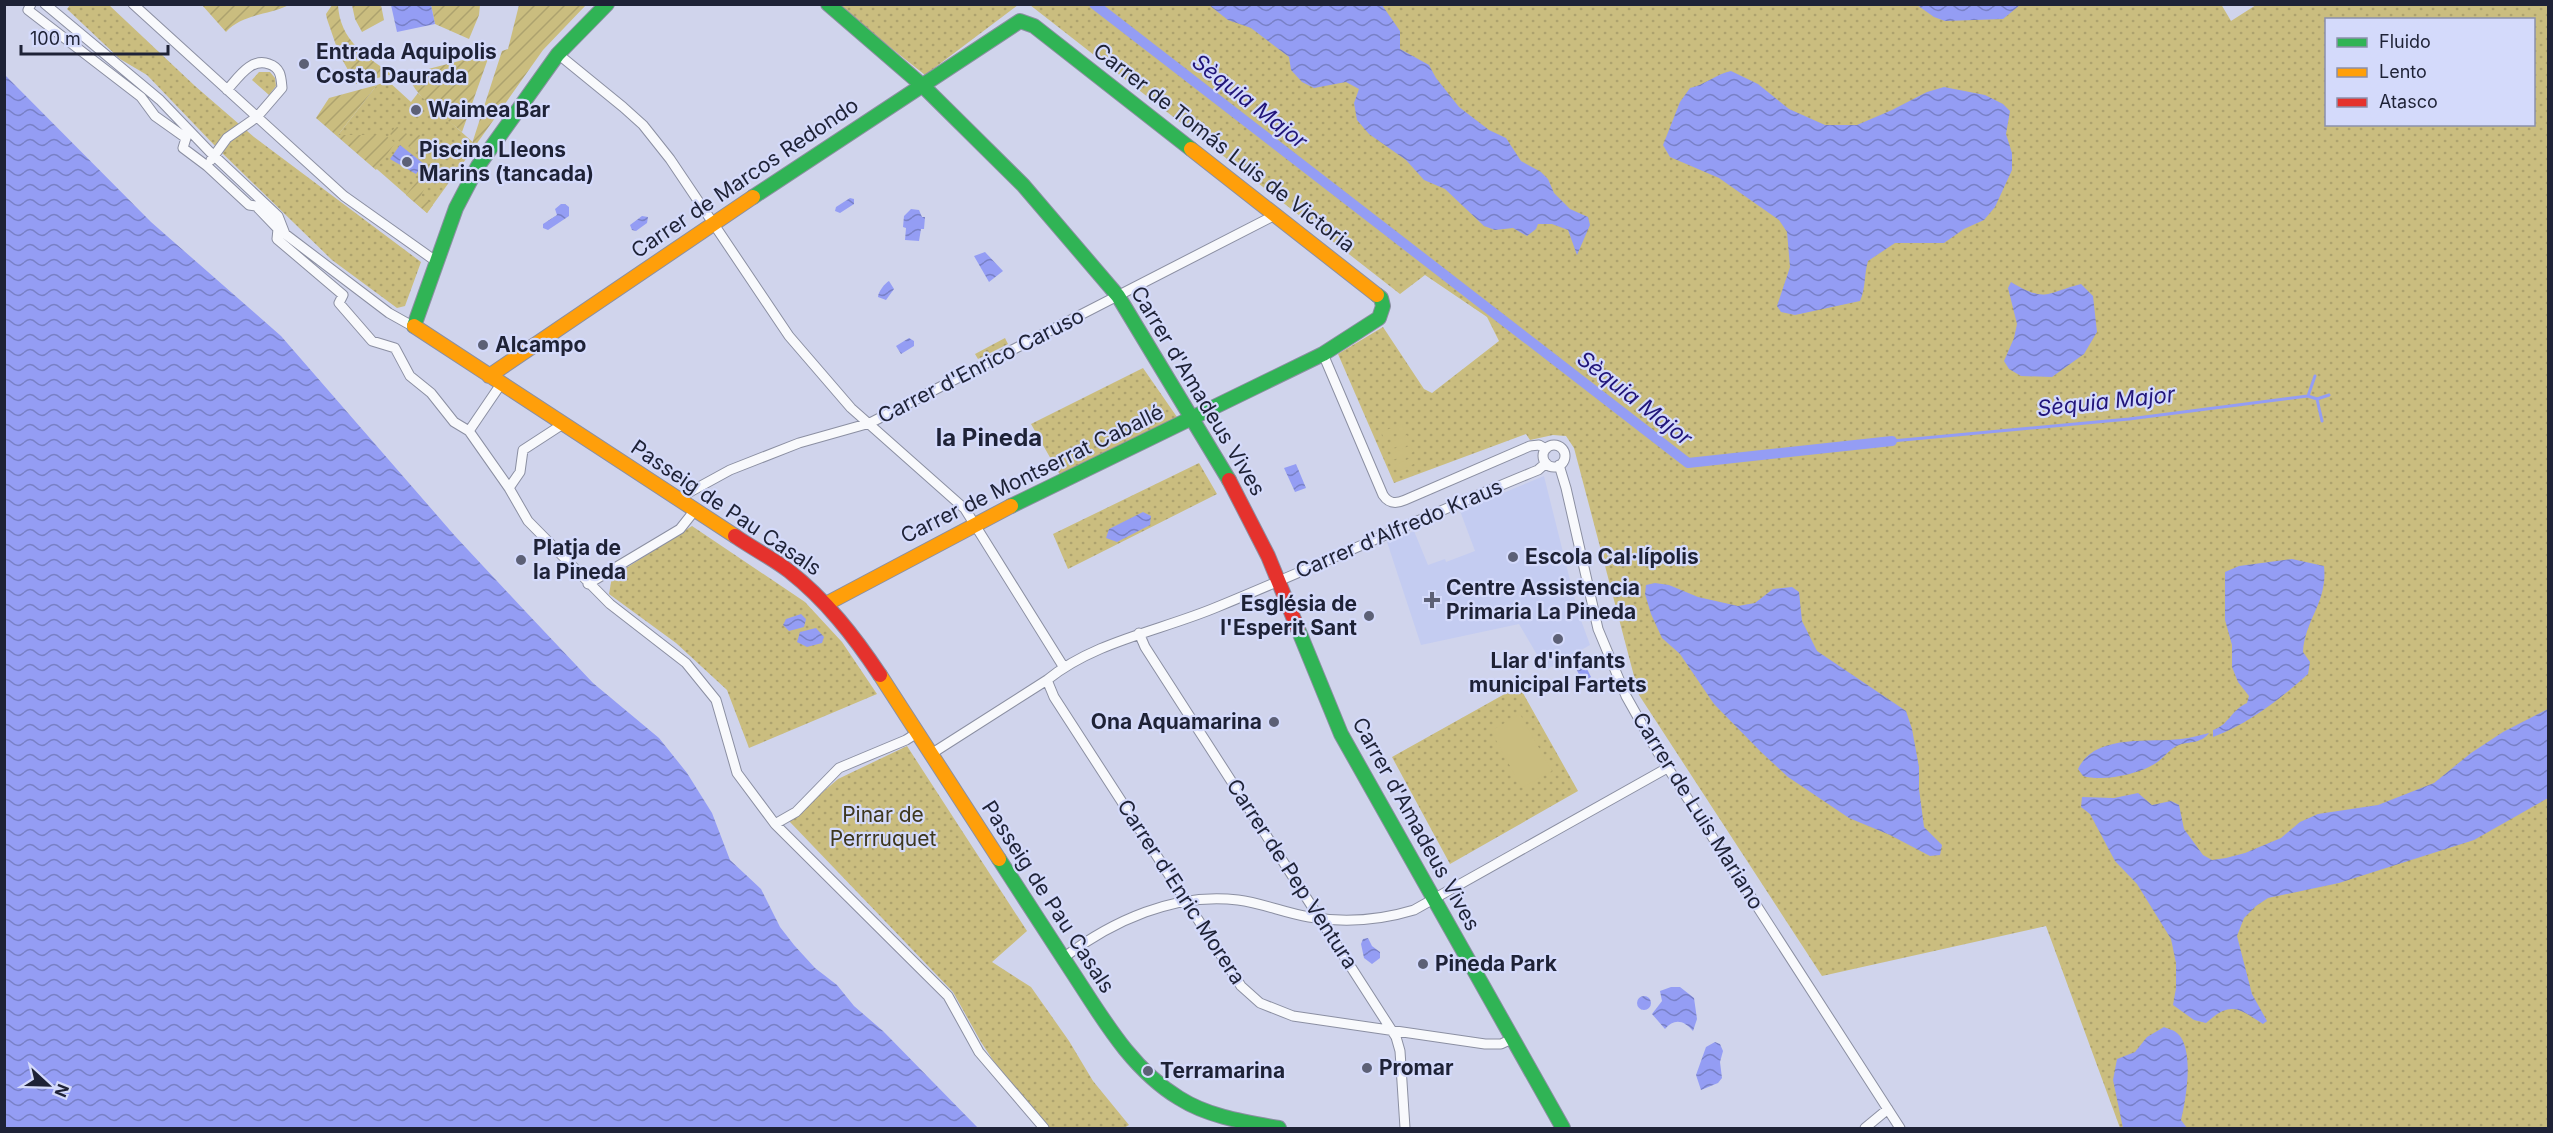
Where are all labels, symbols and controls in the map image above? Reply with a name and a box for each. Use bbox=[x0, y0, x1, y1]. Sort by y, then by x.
scale bar bbox=[21, 18, 168, 56]
legend bbox=[2325, 18, 2535, 126]
text: 100 m bbox=[30, 28, 81, 49]
text: Fluido bbox=[2379, 31, 2431, 52]
street label: Carrer de Tomás Luis de Victoria bbox=[1089, 38, 1360, 258]
place label: Entrada Aquipolis Costa Daurada bbox=[316, 39, 497, 88]
water label: Sèquia Major bbox=[1187, 48, 1313, 154]
marker: Entrada Aquipolis Costa Daurada bbox=[297, 57, 311, 71]
text: Lento bbox=[2379, 61, 2427, 82]
text: Atasco bbox=[2379, 91, 2438, 112]
street label: Carrer de Marcos Redondo bbox=[626, 92, 863, 263]
place label: Waimea Bar bbox=[428, 97, 551, 122]
marker: Waimea Bar bbox=[409, 103, 423, 117]
place label: Piscina Lleons Marins (tancada) bbox=[419, 137, 594, 186]
marker: Piscina Lleons Marins (tancada) bbox=[400, 155, 414, 169]
street label: Carrer d'Amadeus Vives bbox=[1126, 281, 1271, 500]
street label: Carrer d'Enrico Caruso bbox=[873, 303, 1088, 428]
place label: Alcampo bbox=[495, 332, 587, 357]
marker: Alcampo bbox=[476, 338, 490, 352]
water label: Sèquia Major bbox=[1572, 345, 1698, 451]
water label: Sèquia Major bbox=[2036, 381, 2177, 421]
street label: Carrer de Montserrat Caballé bbox=[896, 399, 1167, 548]
district label: la Pineda bbox=[936, 423, 1042, 452]
street label: Passeig de Pau Casals bbox=[626, 435, 826, 581]
street label: Carrer d'Alfredo Kraus bbox=[1292, 474, 1506, 583]
place label: Platja de la Pineda bbox=[533, 535, 626, 584]
place label: Escola Cal·lípolis bbox=[1525, 544, 1699, 569]
marker: Escola Cal·lípolis bbox=[1506, 550, 1520, 564]
marker: Platja de la Pineda bbox=[514, 553, 528, 567]
place label: Centre Assistencia Primaria La Pineda bbox=[1446, 575, 1640, 624]
place label: Església de l'Esperit Sant bbox=[1220, 591, 1357, 640]
marker: Centre Assistencia Primaria La Pineda bbox=[1423, 591, 1441, 609]
marker: Església de l'Esperit Sant bbox=[1362, 609, 1376, 623]
marker: Llar d'infants municipal Fartets bbox=[1551, 632, 1565, 646]
place label: Llar d'infants municipal Fartets bbox=[1469, 648, 1647, 697]
street label: Carrer de Luis Mariano bbox=[1628, 708, 1769, 914]
place label: Ona Aquamarina bbox=[1091, 709, 1262, 734]
street label: Carrer d'Amadeus Vives bbox=[1347, 713, 1486, 935]
marker: Ona Aquamarina bbox=[1267, 715, 1281, 729]
street label: Carrer de Pep Ventura bbox=[1222, 774, 1363, 973]
street label: Carrer d'Enric Morera bbox=[1112, 795, 1251, 989]
street label: Passeig de Pau Casals bbox=[977, 796, 1120, 998]
park label: Pinar de Perrruquet bbox=[830, 802, 936, 851]
place label: Pineda Park bbox=[1435, 951, 1558, 976]
marker: Pineda Park bbox=[1416, 957, 1430, 971]
north arrow bbox=[18, 1055, 78, 1115]
place label: Promar bbox=[1379, 1055, 1454, 1080]
place label: Terramarina bbox=[1160, 1058, 1285, 1083]
marker: Promar bbox=[1360, 1061, 1374, 1075]
marker: Terramarina bbox=[1141, 1064, 1155, 1078]
text: N bbox=[50, 1081, 73, 1100]

